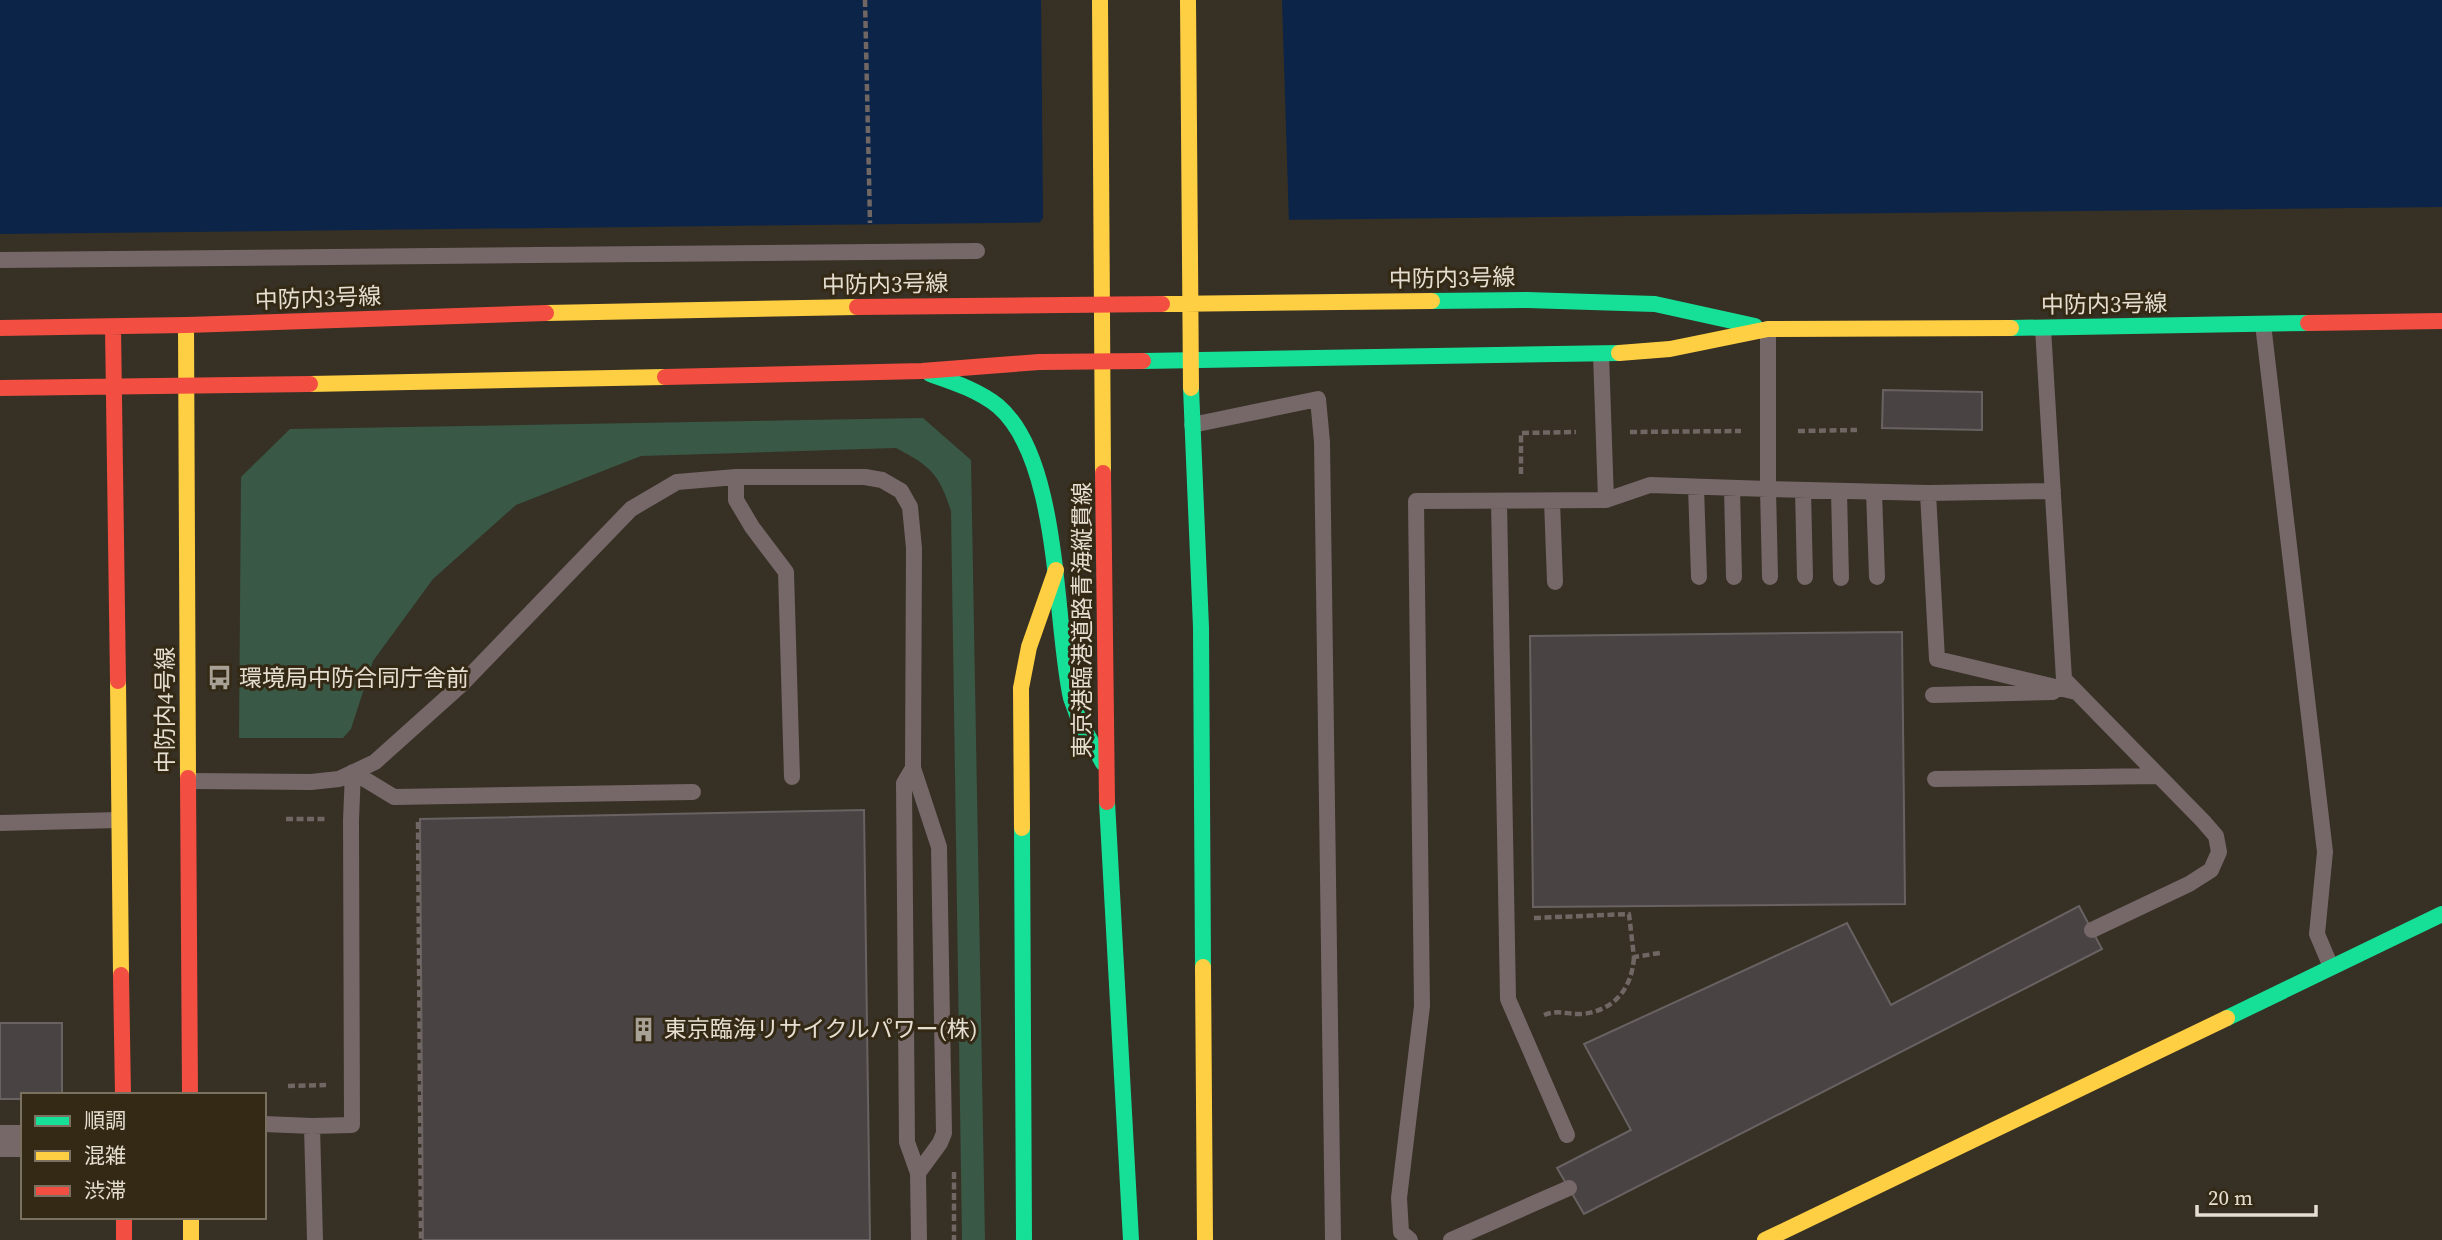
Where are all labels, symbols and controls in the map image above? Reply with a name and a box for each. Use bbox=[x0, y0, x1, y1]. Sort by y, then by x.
street label: 中防内3号線 bbox=[1388, 261, 1516, 295]
street label: 中防内3号線 bbox=[821, 267, 949, 301]
street label: 中防内3号線 bbox=[254, 280, 382, 316]
street label: 中防内3号線 bbox=[2040, 287, 2168, 321]
street label: 東京港臨港道路青海縦貫線 bbox=[1066, 482, 1098, 758]
street label: 中防内4号線 bbox=[149, 647, 181, 773]
place label: 環境局中防合同庁舎前 bbox=[239, 662, 469, 694]
bus stop icon: 環境局中防合同庁舎前 bbox=[205, 664, 233, 692]
place label: 東京臨海リサイクルパワー(株) bbox=[664, 1013, 977, 1045]
building icon: 東京臨海リサイクルパワー(株) bbox=[630, 1015, 658, 1043]
legend bbox=[21, 1093, 266, 1219]
text: 順調 bbox=[84, 1106, 126, 1135]
text: 混雑 bbox=[84, 1141, 126, 1170]
scale bar bbox=[2197, 1174, 2316, 1218]
text: 渋滞 bbox=[84, 1176, 126, 1205]
text: 20 m bbox=[2208, 1183, 2253, 1212]

